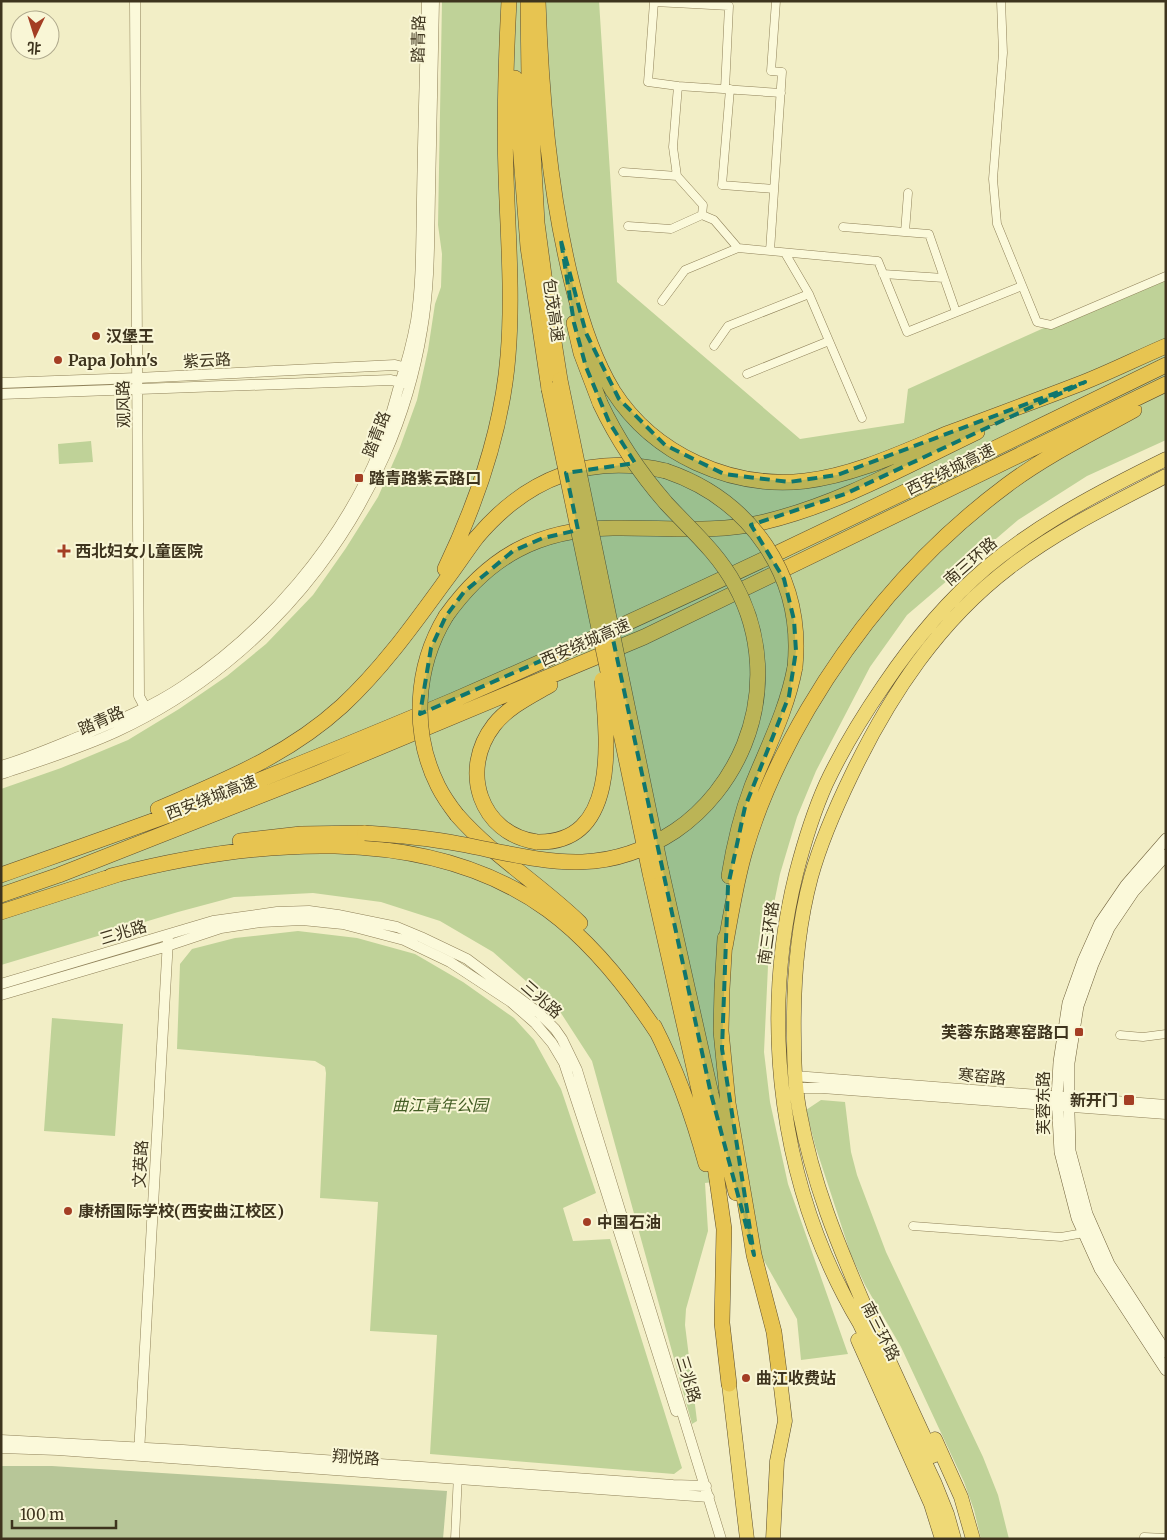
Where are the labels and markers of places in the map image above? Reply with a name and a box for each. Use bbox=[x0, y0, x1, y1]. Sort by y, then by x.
place label: 汉堡王 bbox=[106, 326, 154, 346]
marker: 汉堡王 bbox=[90, 330, 102, 342]
place label: Papa John's bbox=[68, 350, 158, 370]
marker: Papa John's bbox=[52, 354, 64, 366]
place label: 踏青路紫云路口 bbox=[369, 468, 481, 488]
marker: 踏青路紫云路口 bbox=[353, 472, 365, 484]
place label: 西北妇女儿童医院 bbox=[75, 541, 203, 561]
marker: 西北妇女儿童医院 bbox=[57, 544, 71, 558]
place label: 芙蓉东路寒窑路口 bbox=[941, 1022, 1069, 1042]
marker: 芙蓉东路寒窑路口 bbox=[1073, 1026, 1085, 1038]
place label: 新开门 bbox=[1070, 1090, 1118, 1110]
marker: 新开门 bbox=[1122, 1093, 1136, 1107]
place label: 康桥国际学校(西安曲江校区) bbox=[78, 1201, 284, 1221]
marker: 康桥国际学校(西安曲江校区) bbox=[62, 1205, 74, 1217]
place label: 中国石油 bbox=[597, 1212, 661, 1232]
marker: 中国石油 bbox=[581, 1216, 593, 1228]
place label: 曲江收费站 bbox=[756, 1368, 836, 1388]
marker: 曲江收费站 bbox=[740, 1372, 752, 1384]

